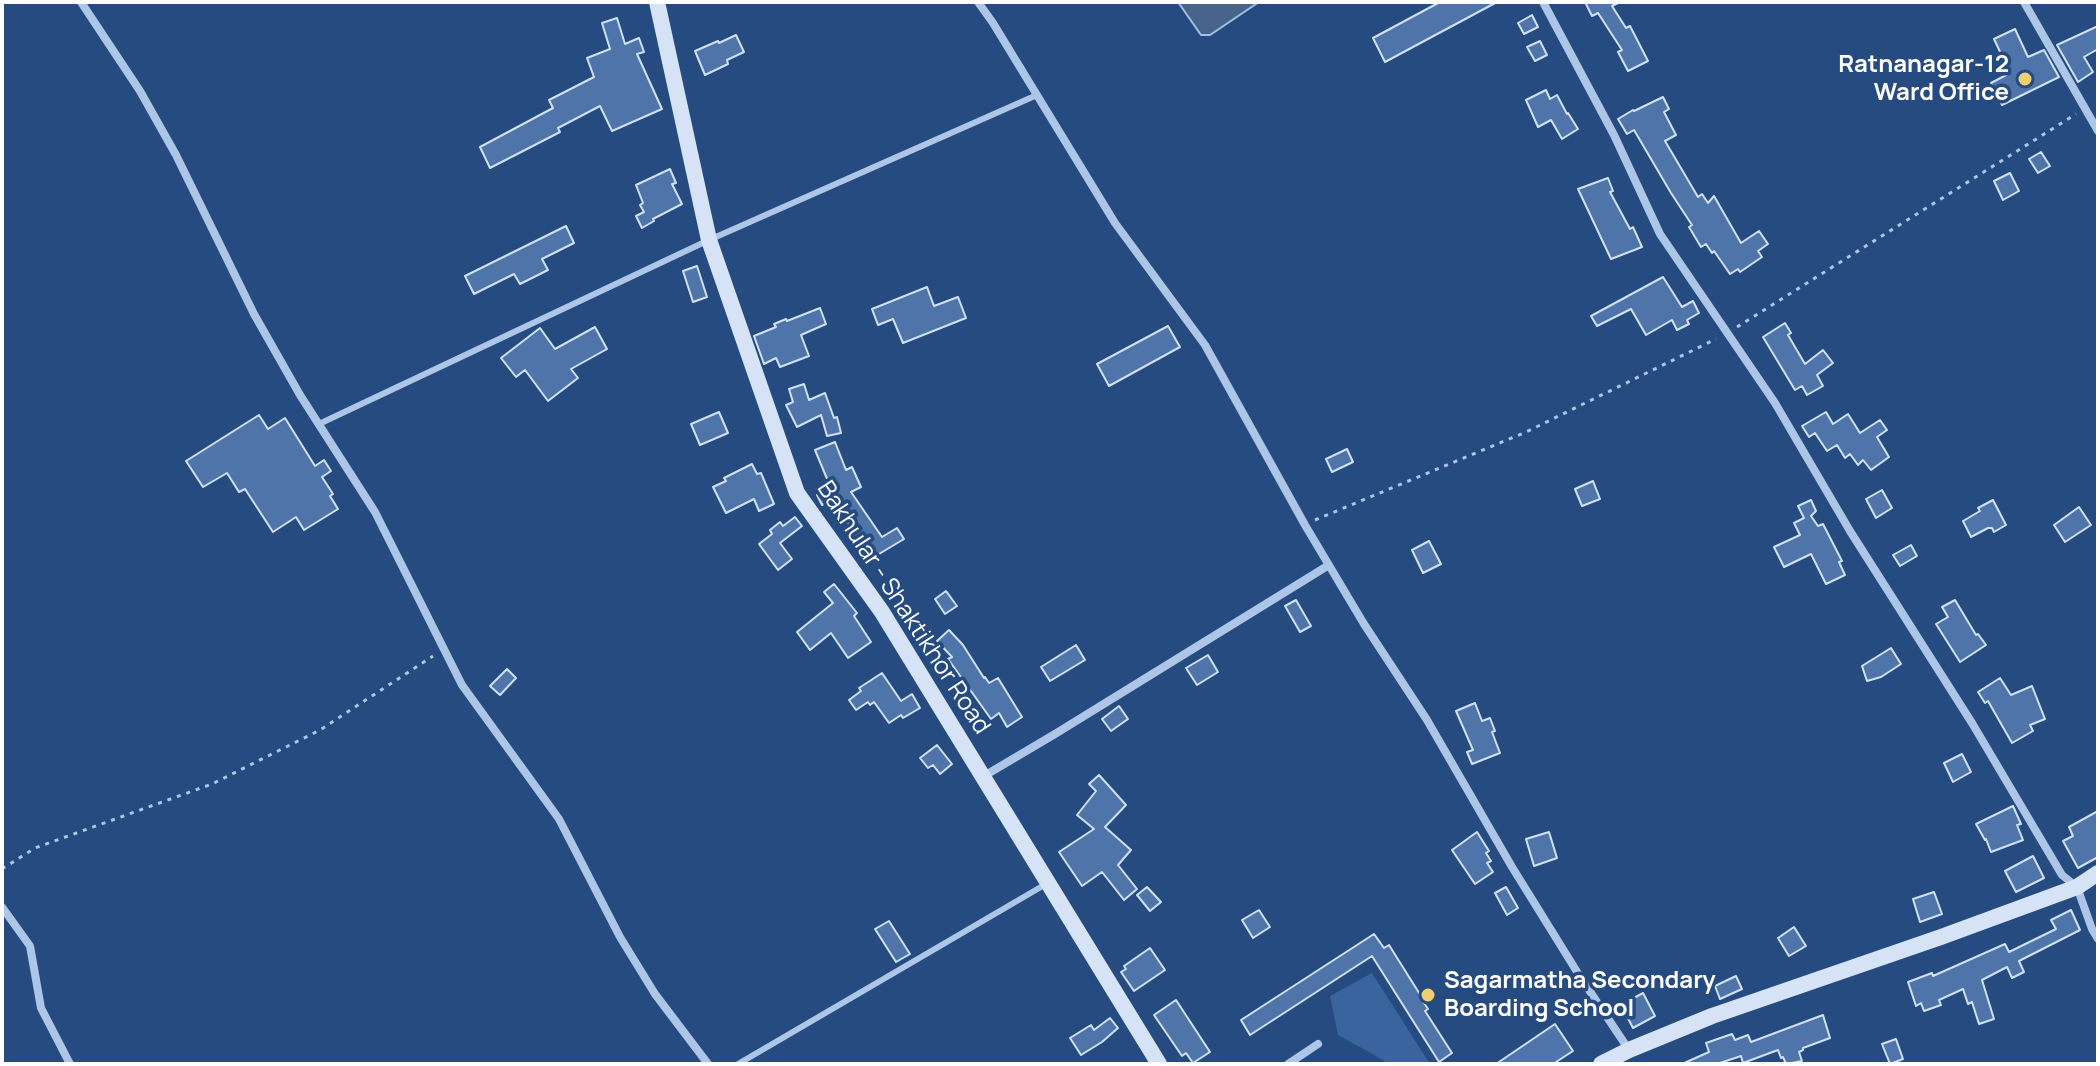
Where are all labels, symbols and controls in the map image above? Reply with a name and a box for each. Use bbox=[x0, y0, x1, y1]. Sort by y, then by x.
place label: Ratnanagar-12 Ward Office bbox=[1838, 51, 2009, 107]
marker: Ratnanagar-12 Ward Office bbox=[2016, 70, 2034, 88]
street label: Bakhular - Shaktikhor Road bbox=[810, 476, 996, 740]
place label: Sagarmatha Secondary Boarding School bbox=[1444, 967, 1716, 1023]
marker: Sagarmatha Secondary Boarding School bbox=[1419, 986, 1437, 1004]

